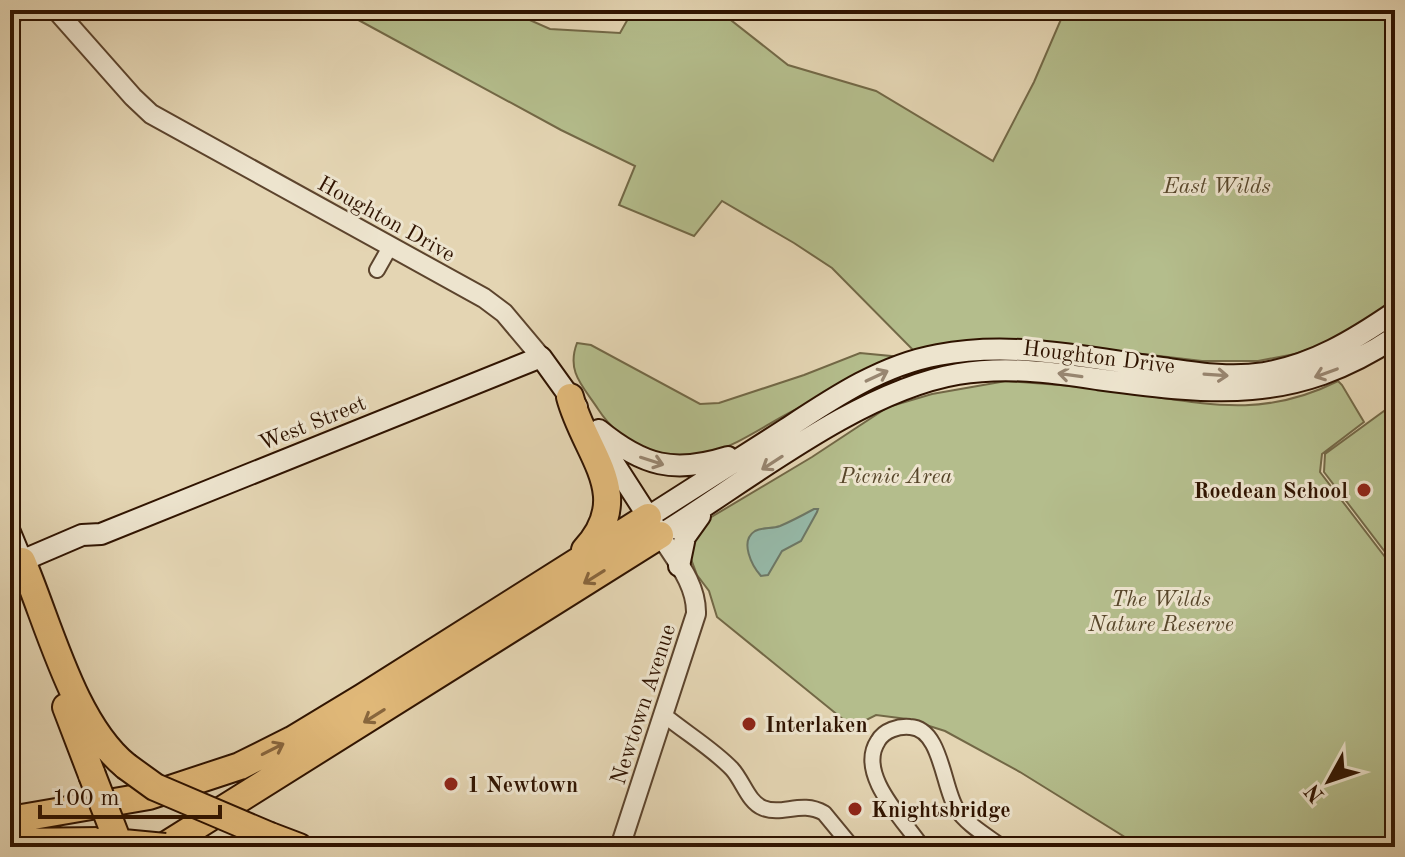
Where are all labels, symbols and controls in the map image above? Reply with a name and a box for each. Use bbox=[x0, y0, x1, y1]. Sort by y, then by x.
street label: Houghton Drive bbox=[314, 173, 458, 267]
park label: East Wilds bbox=[1162, 176, 1271, 198]
street label: Houghton Drive bbox=[1021, 338, 1176, 378]
one-way arrow bbox=[1057, 367, 1083, 382]
one-way arrow bbox=[1314, 367, 1339, 382]
one-way arrow bbox=[865, 368, 889, 383]
one-way arrow bbox=[1202, 368, 1229, 383]
street label: West Street bbox=[256, 392, 369, 455]
one-way arrow bbox=[639, 455, 664, 469]
one-way arrow bbox=[762, 455, 784, 472]
park label: Picnic Area bbox=[839, 466, 953, 488]
place label: Roedean School bbox=[1193, 481, 1348, 503]
marker: Roedean School bbox=[1355, 481, 1373, 499]
one-way arrow bbox=[583, 569, 606, 585]
park label: The Wilds Nature Reserve bbox=[1087, 589, 1234, 636]
street label: Newtown Avenue bbox=[608, 622, 680, 788]
one-way arrow bbox=[363, 708, 386, 724]
marker: Interlaken bbox=[740, 715, 758, 733]
place label: Interlaken bbox=[765, 715, 868, 737]
one-way arrow bbox=[260, 741, 284, 757]
north arrow bbox=[1289, 741, 1369, 821]
scale bar bbox=[40, 769, 220, 819]
marker: 1 Newtown bbox=[442, 775, 460, 793]
place label: 1 Newtown bbox=[467, 775, 578, 797]
text: N bbox=[1301, 779, 1329, 806]
text: 100 m bbox=[52, 787, 120, 811]
marker: Knightsbridge bbox=[846, 800, 864, 818]
place label: Knightsbridge bbox=[871, 800, 1011, 822]

